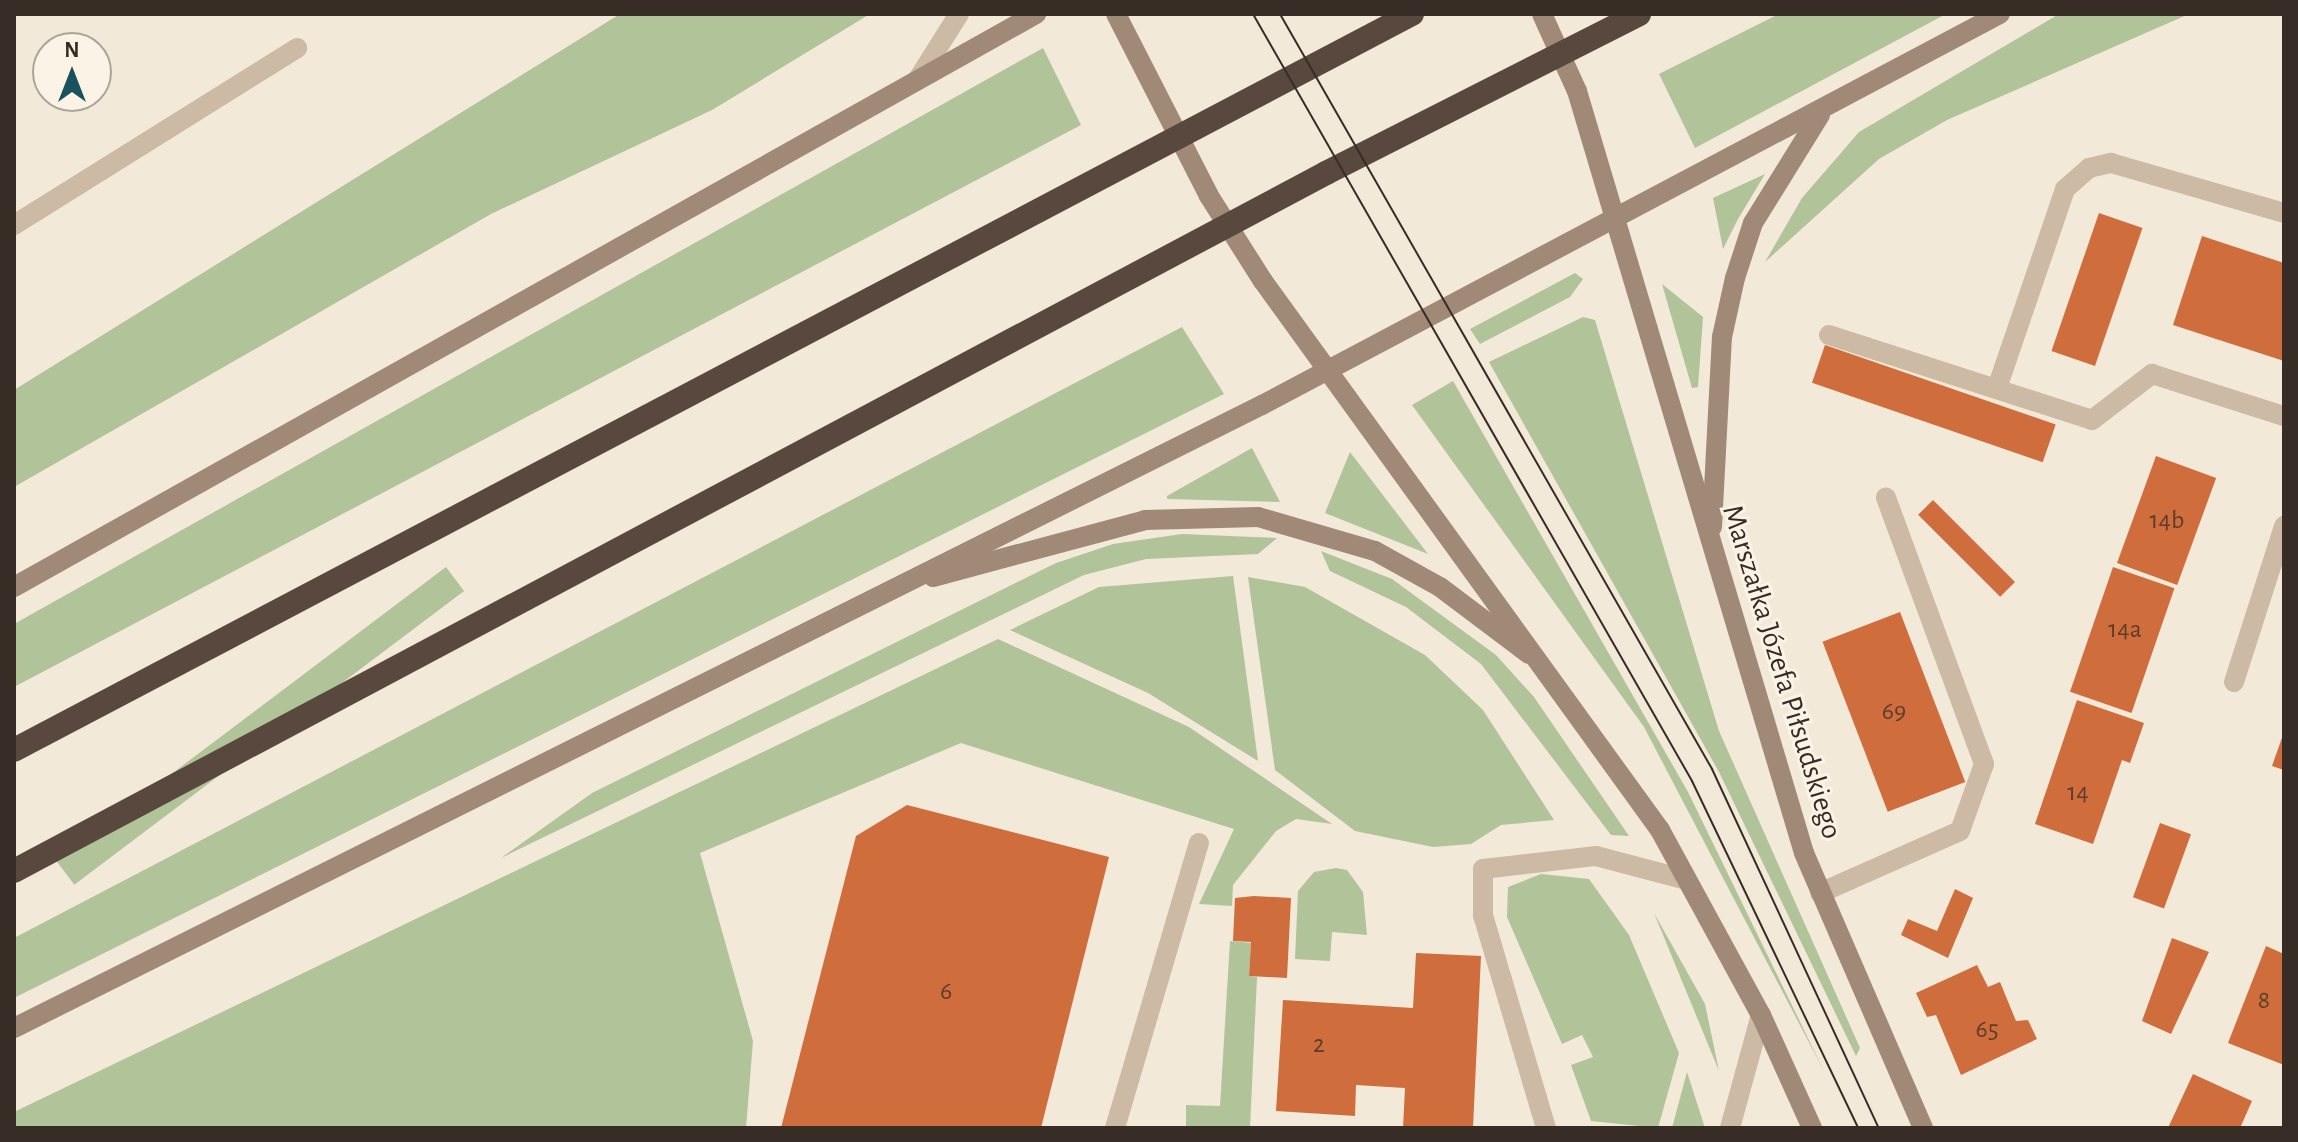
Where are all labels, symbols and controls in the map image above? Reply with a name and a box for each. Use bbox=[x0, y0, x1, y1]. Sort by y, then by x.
north arrow bbox=[32, 32, 112, 112]
text: N bbox=[64, 39, 80, 61]
street label: Marszałka Józefa Piłsudskiego bbox=[1714, 501, 1850, 843]
house number: 14b bbox=[2150, 505, 2184, 537]
house number: 14a bbox=[2108, 614, 2142, 646]
house number: 69 bbox=[1882, 696, 1906, 728]
house number: 14 bbox=[2067, 777, 2089, 809]
house number: 6 bbox=[940, 976, 952, 1008]
house number: 8 bbox=[2258, 985, 2270, 1017]
house number: 65 bbox=[1975, 1014, 1999, 1046]
house number: 2 bbox=[1313, 1029, 1325, 1061]

